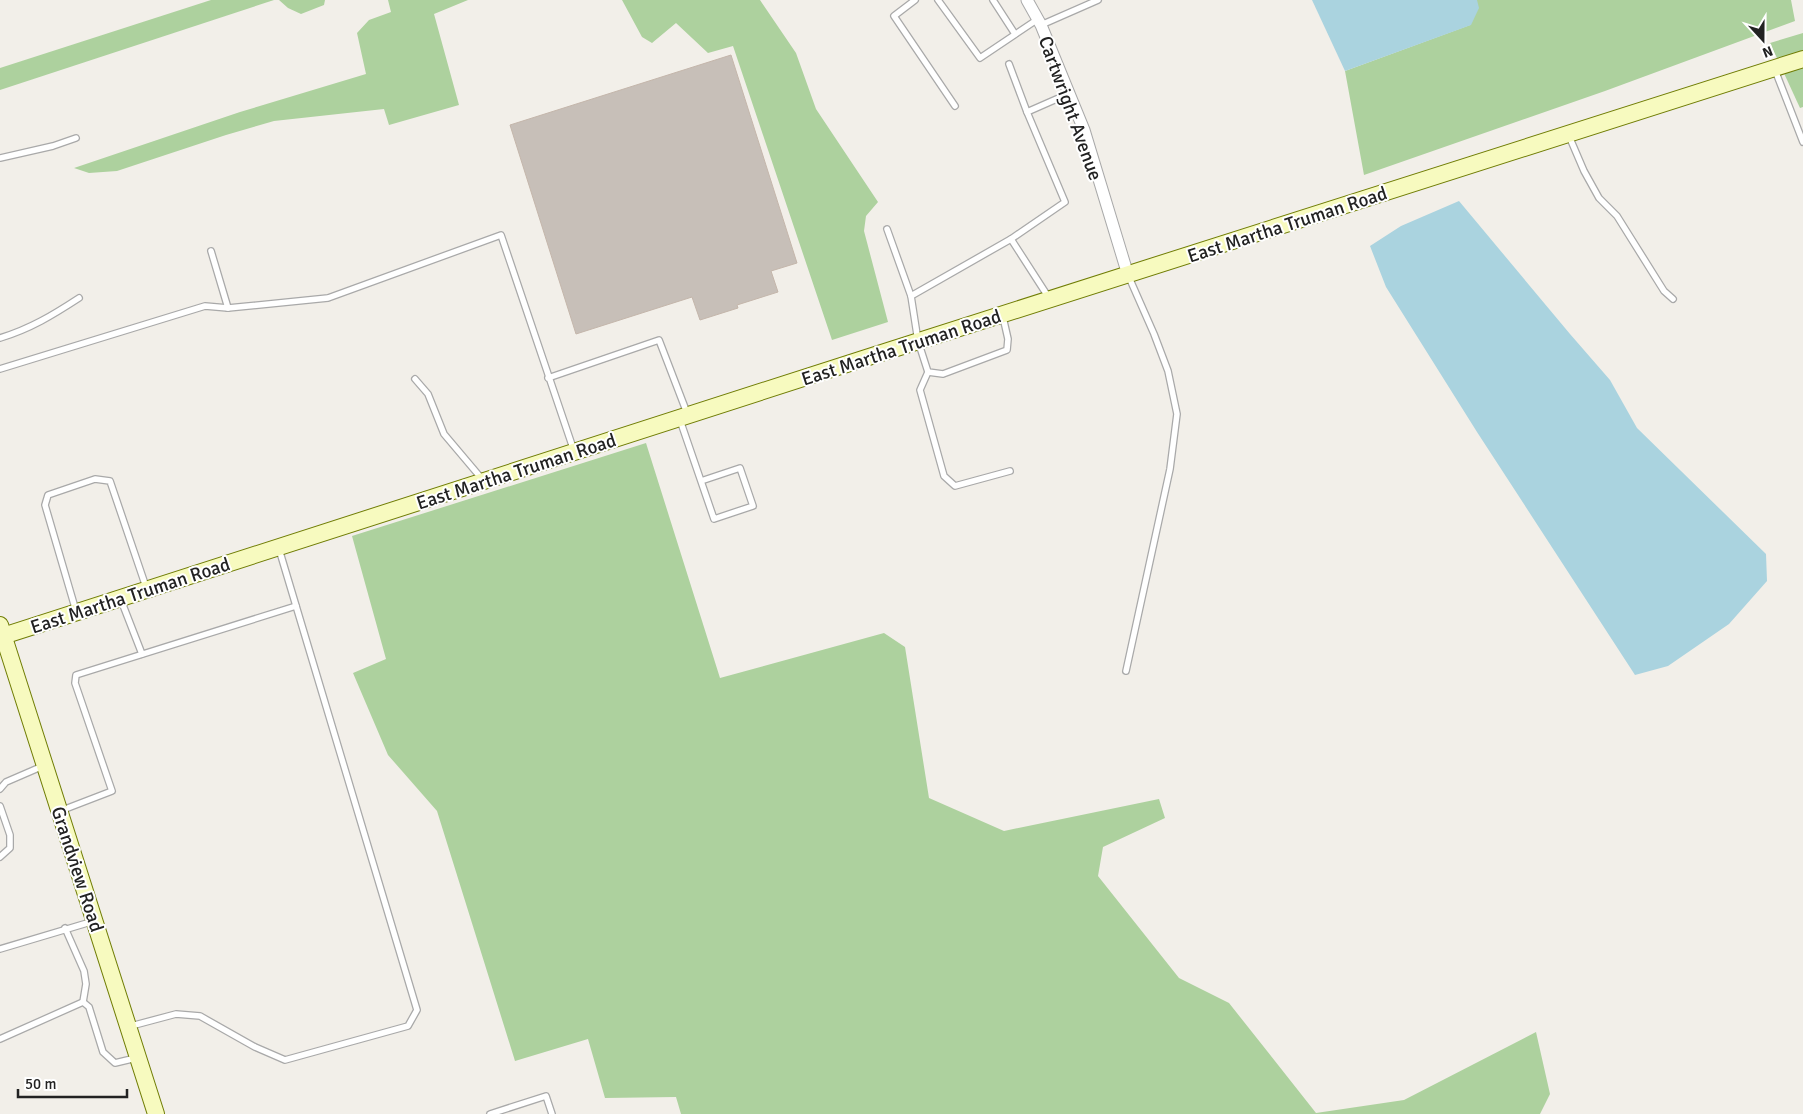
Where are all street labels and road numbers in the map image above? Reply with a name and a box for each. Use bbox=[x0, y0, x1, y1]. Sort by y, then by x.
street label: Cartwright Avenue bbox=[1033, 33, 1107, 184]
street label: East Martha Truman Road bbox=[1185, 181, 1390, 269]
street label: East Martha Truman Road bbox=[799, 304, 1004, 392]
street label: East Martha Truman Road bbox=[414, 428, 619, 516]
street label: East Martha Truman Road bbox=[28, 552, 233, 640]
street label: Grandview Road bbox=[45, 804, 109, 935]

